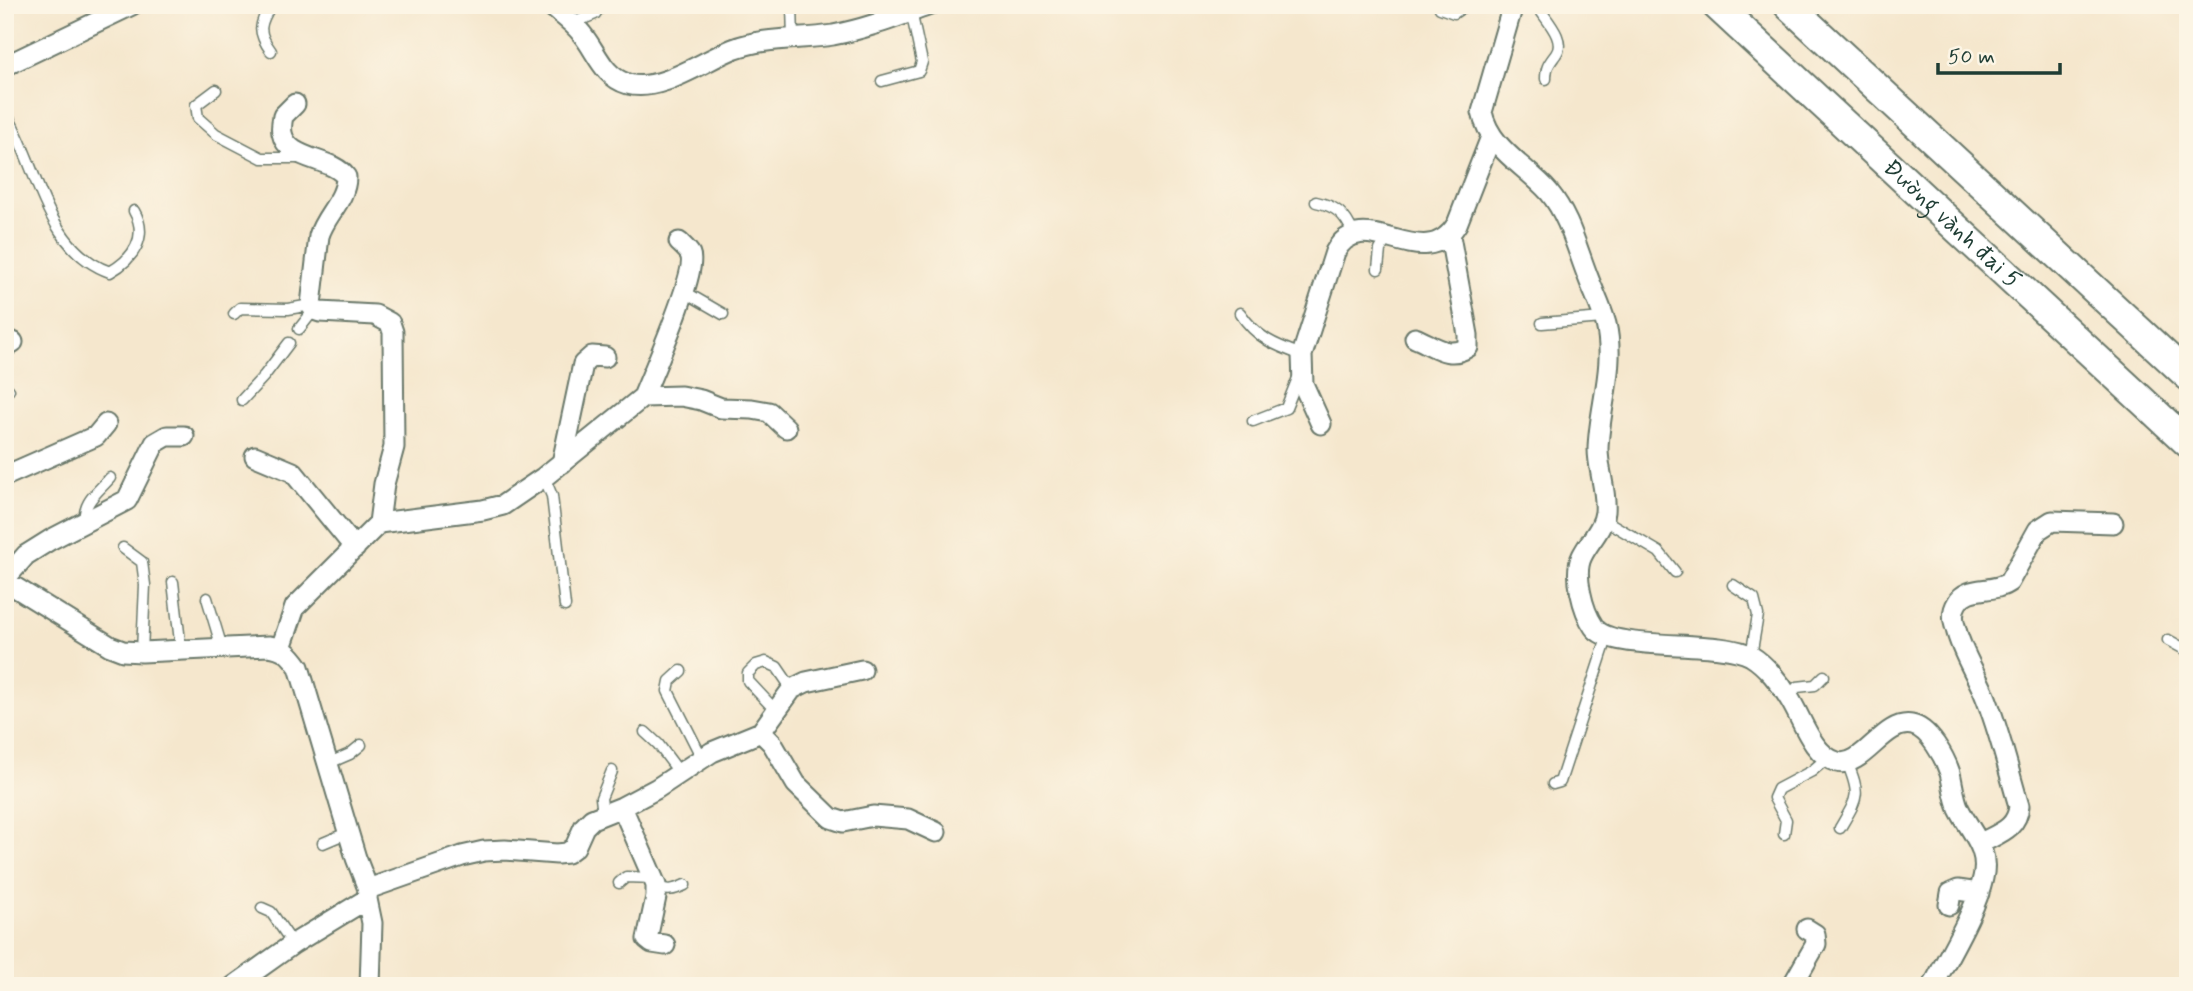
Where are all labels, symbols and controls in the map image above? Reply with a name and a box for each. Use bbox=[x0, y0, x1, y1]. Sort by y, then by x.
scale bar bbox=[1938, 32, 2060, 76]
text: 50 m bbox=[1948, 43, 1995, 71]
street label: Đường vành đai 5 bbox=[1877, 152, 2028, 296]

